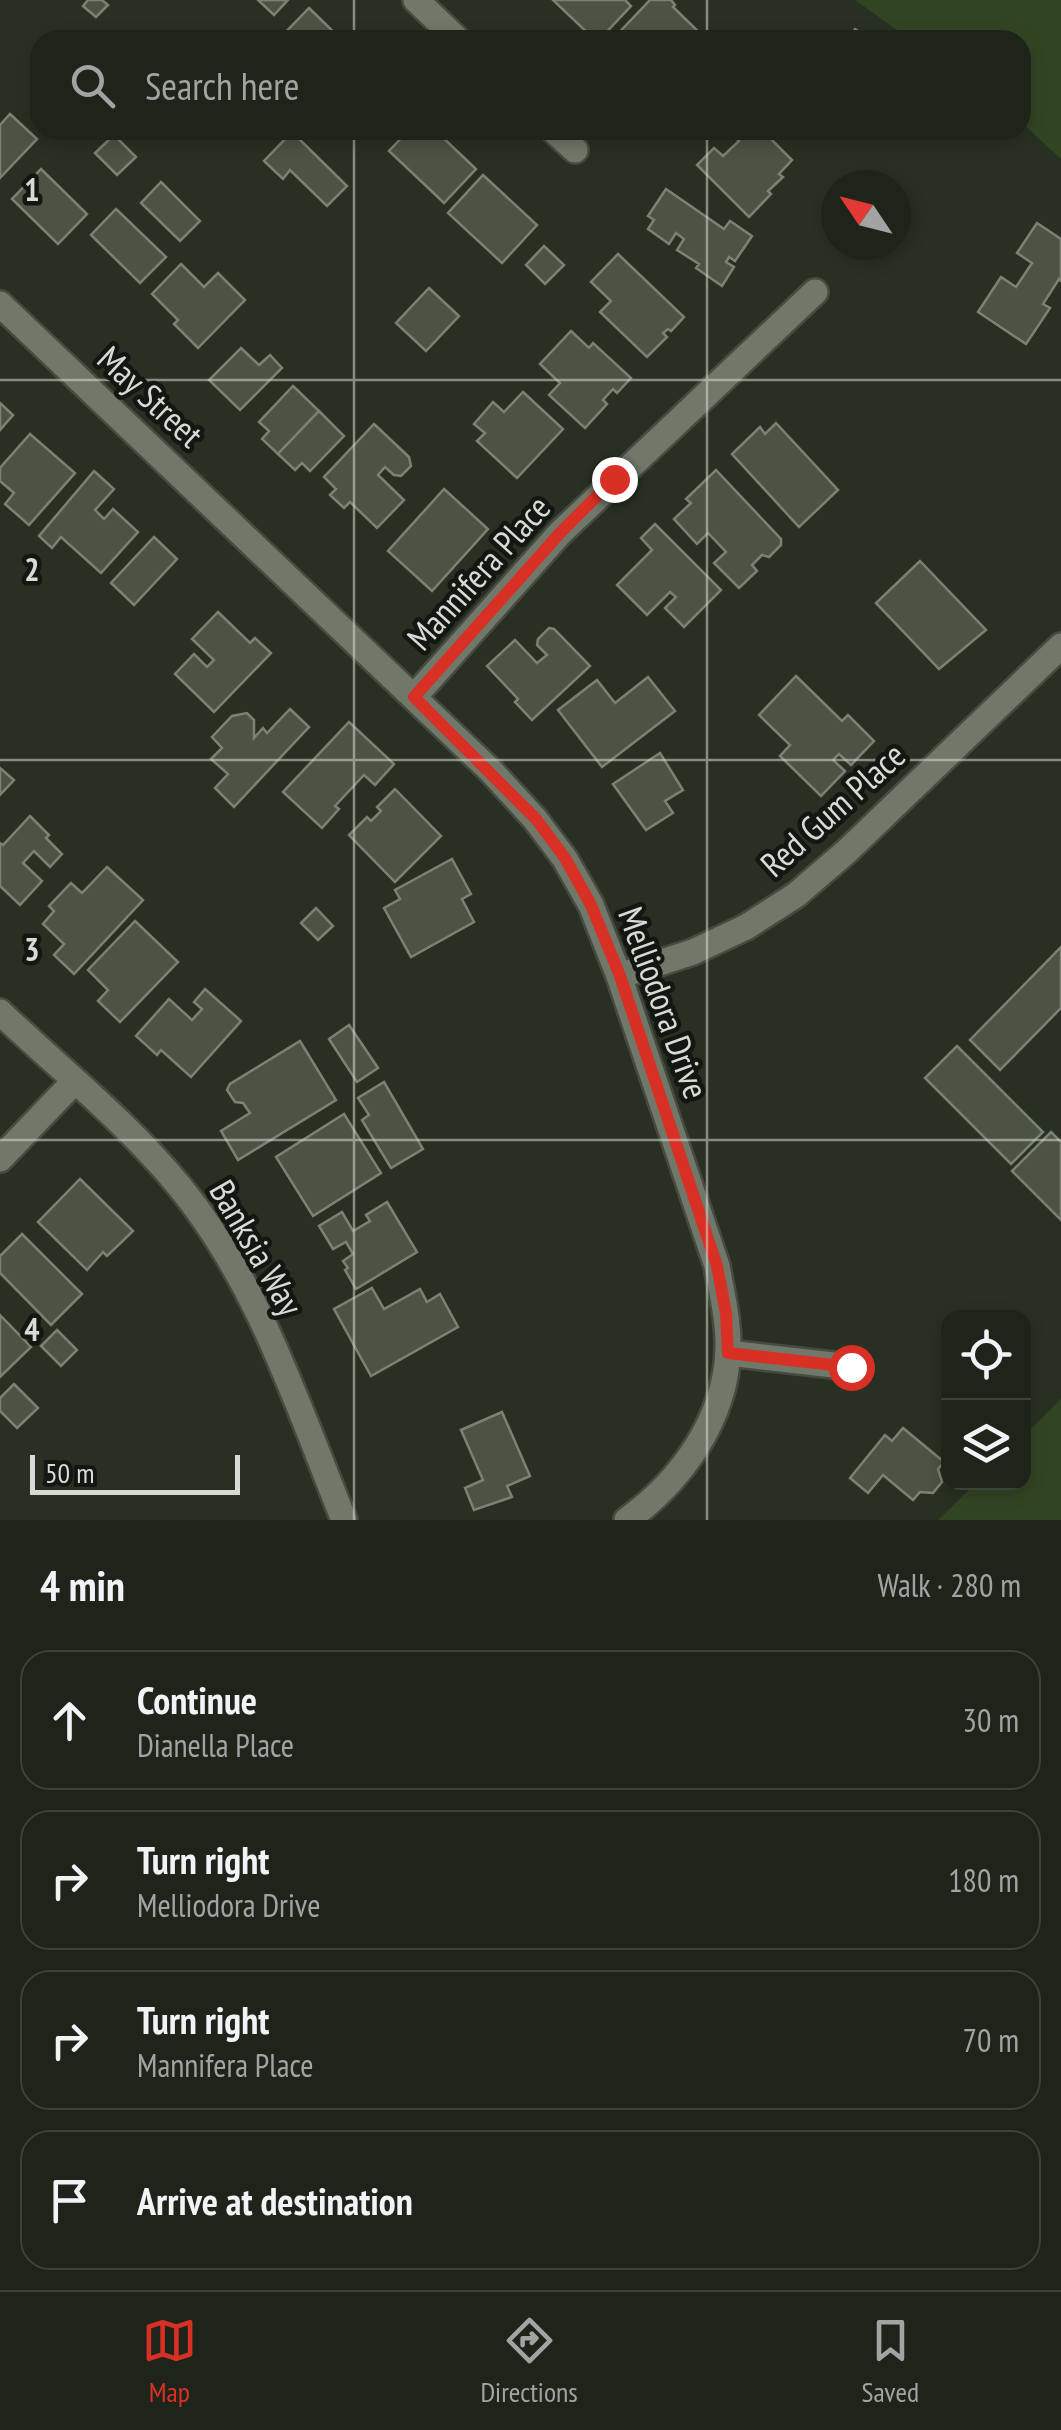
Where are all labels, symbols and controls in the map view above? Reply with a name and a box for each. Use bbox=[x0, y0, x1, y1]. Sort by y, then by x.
search box bbox=[30, 30, 1031, 140]
icon: search bbox=[65, 58, 120, 113]
text: Search here bbox=[145, 61, 299, 110]
text: 1 bbox=[24, 168, 40, 210]
north arrow bbox=[821, 170, 911, 260]
street label: May Street bbox=[88, 336, 214, 457]
route end bbox=[592, 457, 638, 503]
street label: Mannifera Place bbox=[397, 485, 560, 659]
text: 2 bbox=[24, 548, 40, 590]
street label: Red Gum Place bbox=[750, 732, 914, 886]
street label: Melliodora Drive bbox=[608, 901, 720, 1105]
text: 3 bbox=[24, 928, 40, 970]
street label: Banksia Way bbox=[200, 1171, 315, 1324]
text: 4 bbox=[24, 1308, 40, 1350]
map controls bbox=[941, 1310, 1031, 1490]
button: locate bbox=[941, 1310, 1031, 1400]
route start bbox=[829, 1345, 875, 1391]
button: layers bbox=[941, 1400, 1031, 1490]
scale bar bbox=[30, 1450, 240, 1494]
text: 50 m bbox=[45, 1454, 94, 1491]
text: 4 min bbox=[40, 1558, 125, 1613]
text: Walk · 280 m bbox=[877, 1564, 1021, 1606]
text: Continue bbox=[137, 1675, 257, 1724]
icon: ahead bbox=[42, 1693, 97, 1748]
text: 30 m bbox=[963, 1699, 1019, 1741]
text: Dianella Place bbox=[137, 1724, 294, 1766]
text: Turn right bbox=[137, 1835, 269, 1884]
icon: right bbox=[42, 1853, 97, 1908]
text: 180 m bbox=[948, 1859, 1019, 1901]
text: Melliodora Drive bbox=[137, 1884, 320, 1926]
text: Turn right bbox=[137, 1995, 269, 2044]
icon: right bbox=[42, 2013, 97, 2068]
text: 70 m bbox=[963, 2019, 1019, 2061]
text: Mannifera Place bbox=[137, 2044, 314, 2086]
icon: arrive bbox=[42, 2173, 97, 2228]
text: Arrive at destination bbox=[137, 2176, 413, 2225]
tab: Map bbox=[142, 2313, 197, 2410]
tab: Directions bbox=[480, 2313, 578, 2410]
tab: Saved bbox=[861, 2313, 919, 2410]

